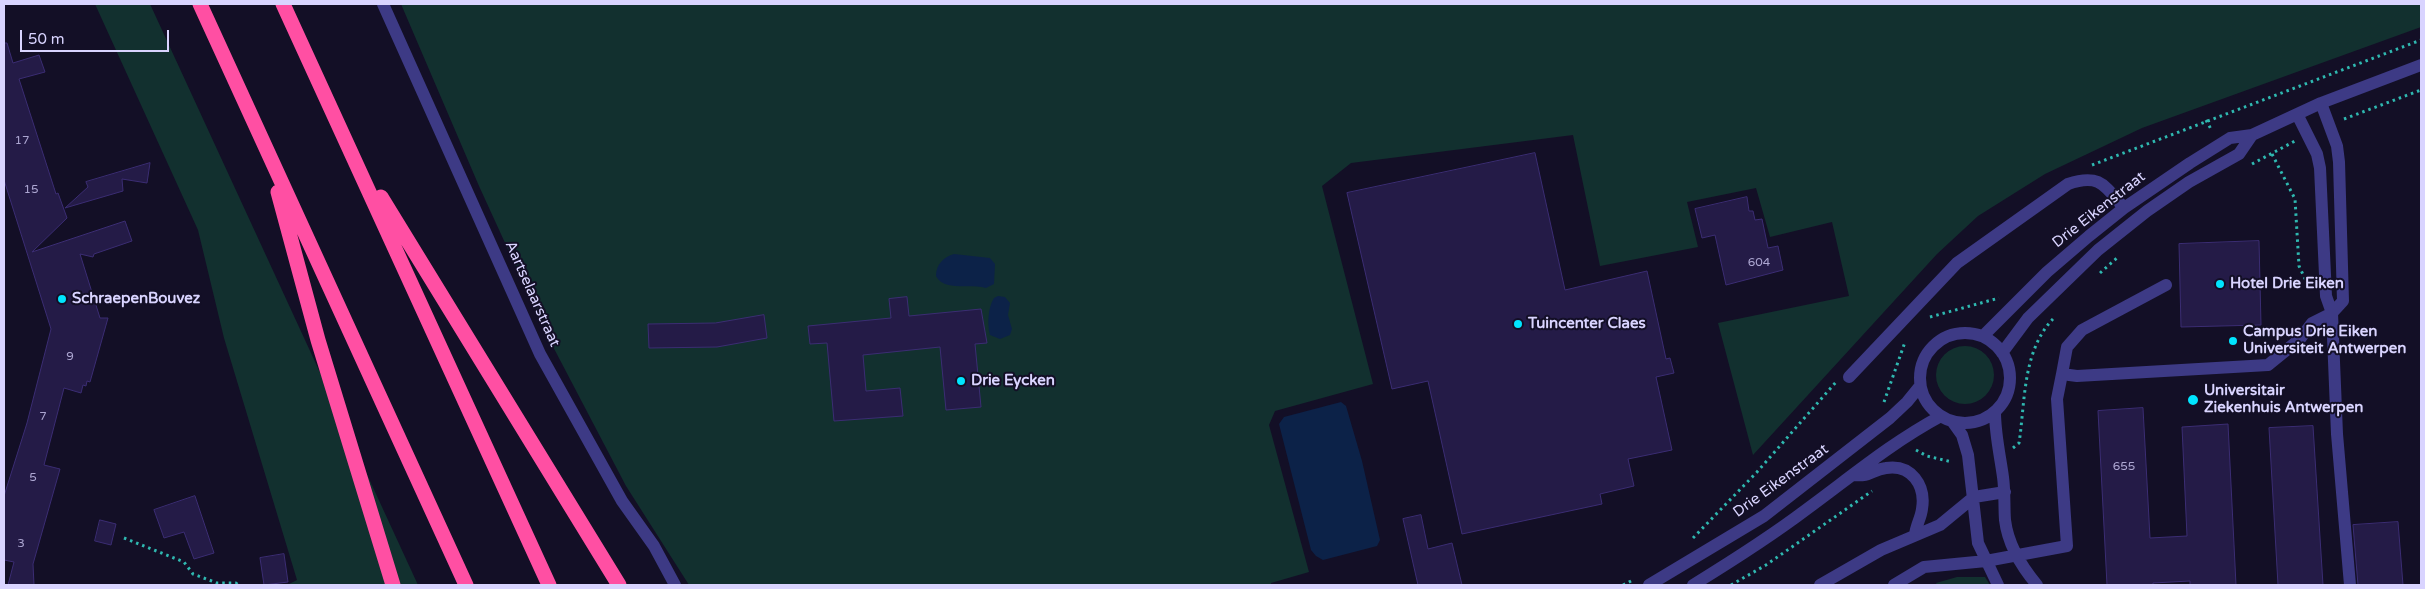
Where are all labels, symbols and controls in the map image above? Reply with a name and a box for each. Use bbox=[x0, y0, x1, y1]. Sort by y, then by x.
scale bar bbox=[22, 20, 171, 52]
text: 50 m bbox=[28, 30, 65, 48]
house number: 17 bbox=[14, 134, 30, 148]
street label: Drie Eikenstraat bbox=[2049, 168, 2149, 252]
house number: 15 bbox=[23, 183, 39, 197]
street label: Aartselaarstraat bbox=[501, 238, 563, 350]
house number: 604 bbox=[1748, 256, 1770, 270]
place label: Hotel Drie Eiken bbox=[2230, 275, 2344, 293]
marker: Hotel Drie Eiken bbox=[2214, 278, 2226, 290]
place label: SchraepenBouvez bbox=[72, 290, 200, 308]
marker: SchraepenBouvez bbox=[56, 293, 68, 305]
place label: Tuincenter Claes bbox=[1528, 315, 1646, 333]
marker: Tuincenter Claes bbox=[1512, 318, 1524, 330]
place label: Campus Drie Eiken Universiteit Antwerpen bbox=[2243, 323, 2406, 358]
marker: Campus Drie Eiken Universiteit Antwerpen bbox=[2227, 335, 2239, 347]
house number: 9 bbox=[66, 350, 74, 364]
place label: Drie Eycken bbox=[971, 372, 1055, 390]
marker: Drie Eycken bbox=[955, 375, 967, 387]
place label: Universitair Ziekenhuis Antwerpen bbox=[2204, 382, 2363, 417]
marker: Universitair Ziekenhuis Antwerpen bbox=[2186, 393, 2200, 407]
house number: 7 bbox=[39, 410, 47, 424]
street label: Drie Eikenstraat bbox=[1730, 441, 1832, 521]
house number: 655 bbox=[2113, 460, 2135, 474]
house number: 5 bbox=[29, 471, 37, 485]
house number: 3 bbox=[17, 537, 25, 551]

